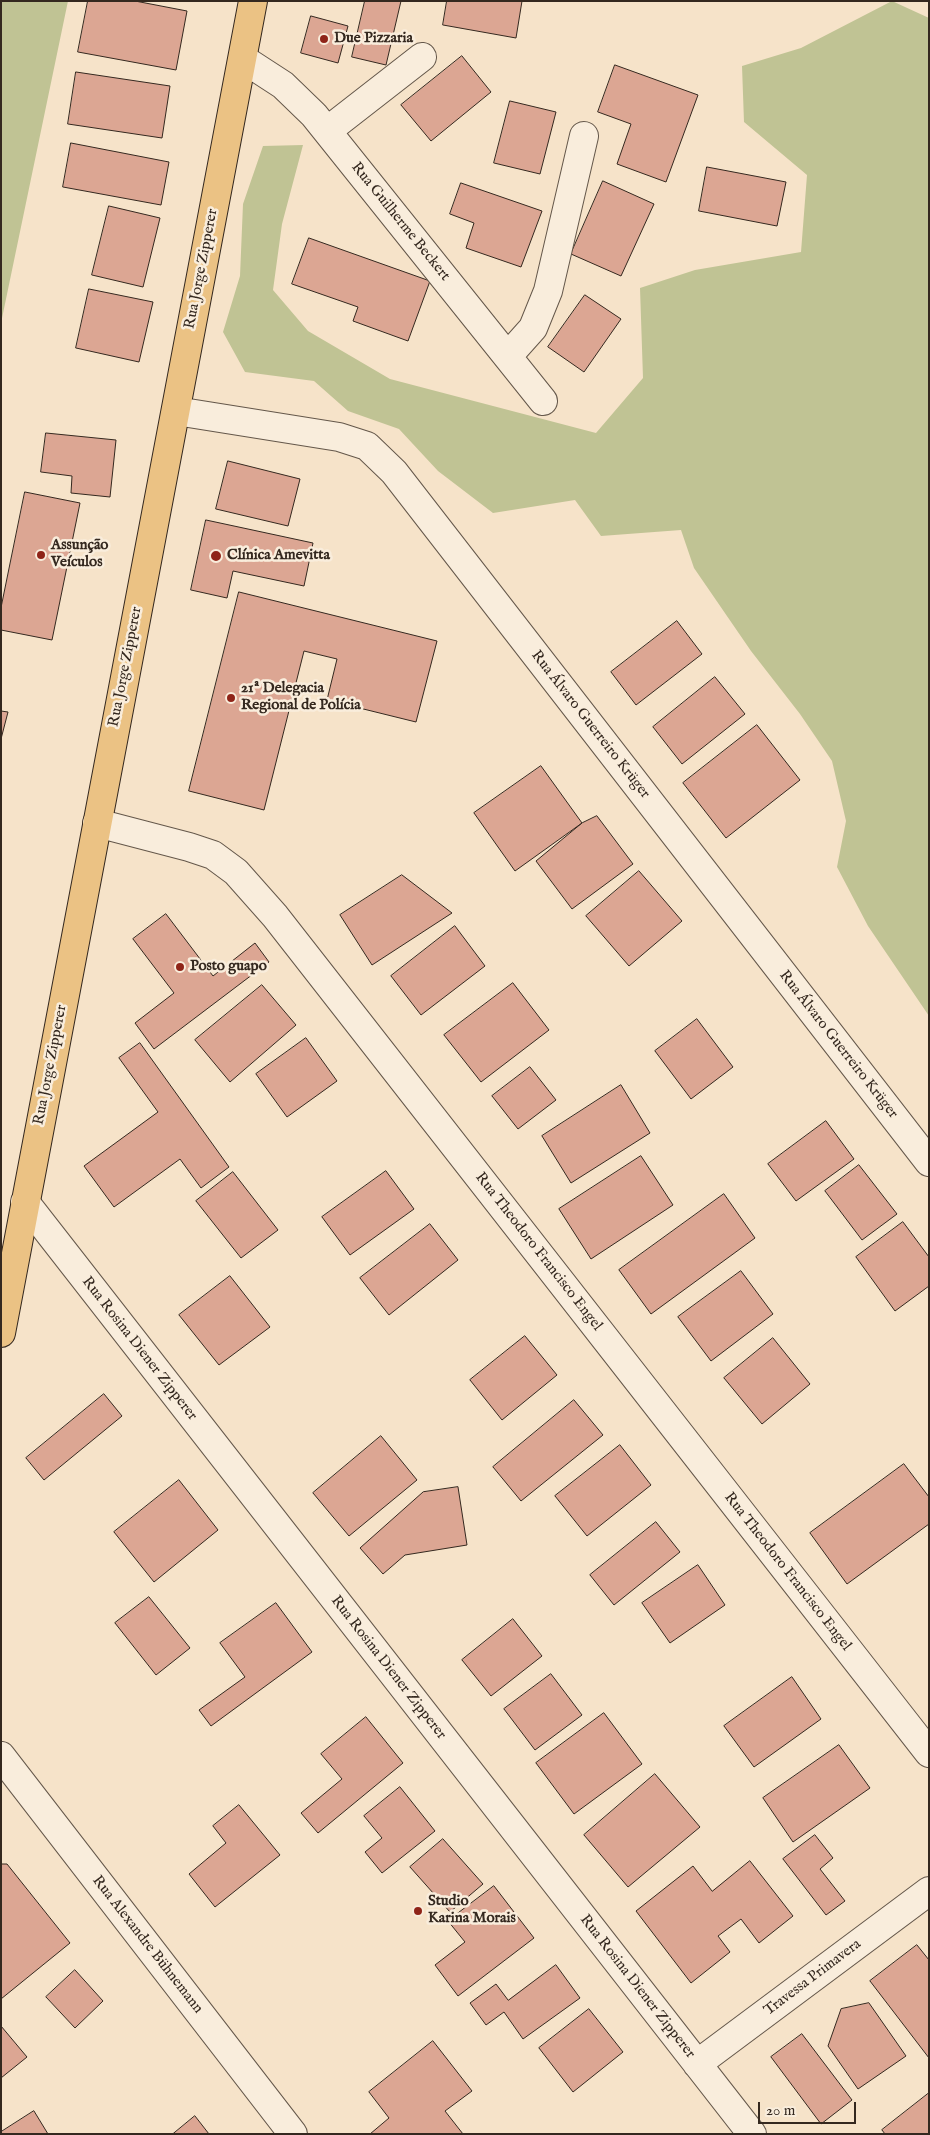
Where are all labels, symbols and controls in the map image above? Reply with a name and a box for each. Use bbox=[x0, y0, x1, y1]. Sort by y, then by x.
place label: Due Pizzaria bbox=[334, 30, 413, 48]
marker: Due Pizzaria bbox=[318, 33, 330, 45]
street label: Rua Guilherme Beckert bbox=[347, 159, 453, 285]
street label: Rua Jorge Zipperer bbox=[182, 207, 222, 331]
place label: Assunção Veículos bbox=[51, 537, 108, 572]
place label: Clínica Amevitta bbox=[227, 547, 330, 565]
marker: Assunção Veículos bbox=[35, 549, 47, 561]
marker: Clínica Amevitta bbox=[209, 549, 223, 563]
street label: Rua Jorge Zipperer bbox=[106, 605, 146, 729]
street label: Rua Álvaro Guerreiro Krüger bbox=[527, 647, 653, 803]
place label: 21ª Delegacia Regional de Polícia bbox=[241, 680, 361, 715]
marker: 21ª Delegacia Regional de Polícia bbox=[225, 692, 237, 704]
place label: Posto guapo bbox=[190, 958, 267, 976]
marker: Posto guapo bbox=[174, 961, 186, 973]
street label: Rua Álvaro Guerreiro Krüger bbox=[775, 967, 901, 1123]
street label: Rua Jorge Zipperer bbox=[31, 1003, 71, 1127]
street label: Rua Theodoro Francisco Engel bbox=[471, 1169, 605, 1335]
street label: Rua Rosina Diener Zipperer bbox=[77, 1274, 201, 1424]
street label: Rua Theodoro Francisco Engel bbox=[720, 1489, 854, 1655]
street label: Rua Rosina Diener Zipperer bbox=[326, 1593, 450, 1743]
street label: Rua Alexandre Bühnemann bbox=[88, 1872, 206, 2018]
place label: Studio Karina Morais bbox=[428, 1893, 516, 1928]
marker: Studio Karina Morais bbox=[412, 1905, 424, 1917]
street label: Rua Rosina Diener Zipperer bbox=[575, 1912, 699, 2062]
street label: Travessa Primavera bbox=[761, 1936, 865, 2020]
scale bar bbox=[760, 2092, 858, 2124]
text: 20 m bbox=[766, 2101, 795, 2120]

